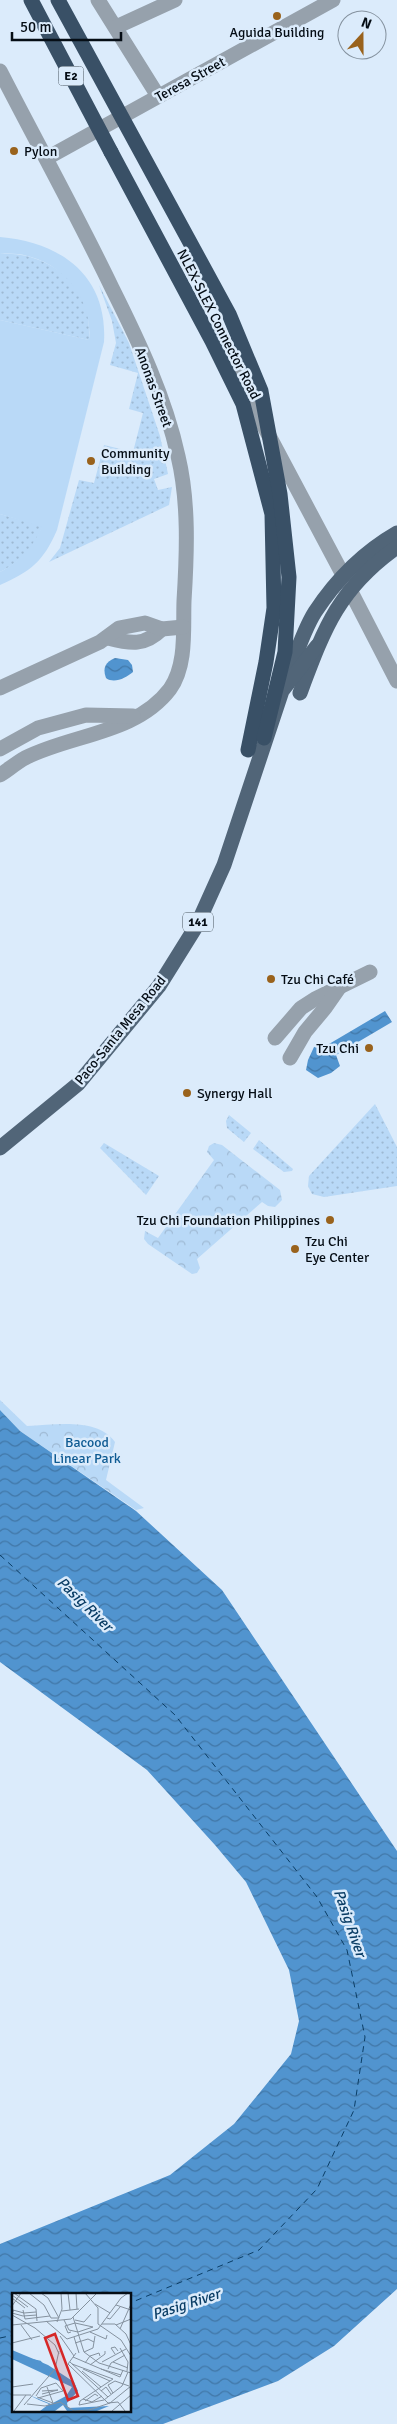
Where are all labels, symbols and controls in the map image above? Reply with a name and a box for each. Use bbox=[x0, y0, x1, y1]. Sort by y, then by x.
scale bar bbox=[12, 10, 121, 42]
marker: Aguida Building bbox=[271, 10, 283, 22]
north arrow bbox=[337, 10, 387, 60]
text: N bbox=[359, 14, 374, 33]
text: 50 m bbox=[20, 18, 51, 36]
place label: Aguida Building bbox=[230, 24, 324, 41]
street label: Teresa Street bbox=[152, 53, 228, 106]
road number: E2 bbox=[58, 66, 84, 85]
place label: Pylon bbox=[24, 143, 57, 160]
marker: Pylon bbox=[8, 145, 20, 157]
street label: NLEX-SLEX Connector Road bbox=[173, 246, 264, 402]
street label: Anonas Street bbox=[131, 345, 176, 430]
place label: Community Building bbox=[101, 445, 170, 478]
marker: Community Building bbox=[85, 455, 97, 467]
road number: 141 bbox=[183, 912, 213, 932]
place label: Tzu Chi Café bbox=[281, 971, 354, 988]
street label: Paco-Santa Mesa Road bbox=[71, 972, 170, 1088]
marker: Tzu Chi Café bbox=[265, 973, 277, 985]
place label: Tzu Chi bbox=[316, 1040, 359, 1057]
marker: Tzu Chi bbox=[363, 1042, 375, 1054]
place label: Synergy Hall bbox=[197, 1085, 272, 1102]
marker: Synergy Hall bbox=[181, 1087, 193, 1099]
place label: Tzu Chi Foundation Philippines bbox=[137, 1212, 320, 1229]
marker: Tzu Chi Foundation Philippines bbox=[324, 1214, 336, 1226]
place label: Tzu Chi Eye Center bbox=[305, 1233, 370, 1266]
marker: Tzu Chi Eye Center bbox=[289, 1243, 301, 1255]
park label: Bacood Linear Park bbox=[53, 1434, 121, 1467]
water label: Pasig River bbox=[53, 1573, 118, 1637]
water label: Pasig River bbox=[330, 1887, 371, 1961]
water label: Pasig River bbox=[150, 2284, 225, 2323]
inset map bbox=[12, 2293, 131, 2412]

